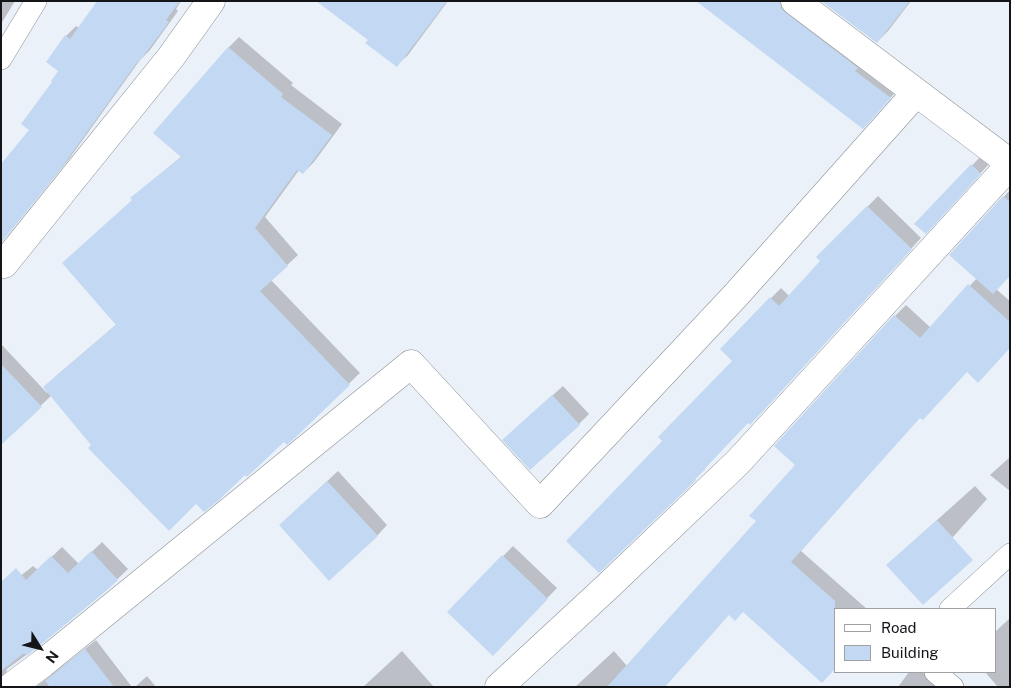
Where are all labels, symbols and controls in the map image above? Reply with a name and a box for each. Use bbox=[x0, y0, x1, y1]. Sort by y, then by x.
legend bbox=[834, 608, 996, 673]
text: Road bbox=[881, 619, 917, 636]
north arrow bbox=[15, 623, 65, 673]
text: Building bbox=[881, 644, 939, 661]
text: N bbox=[42, 648, 62, 666]

